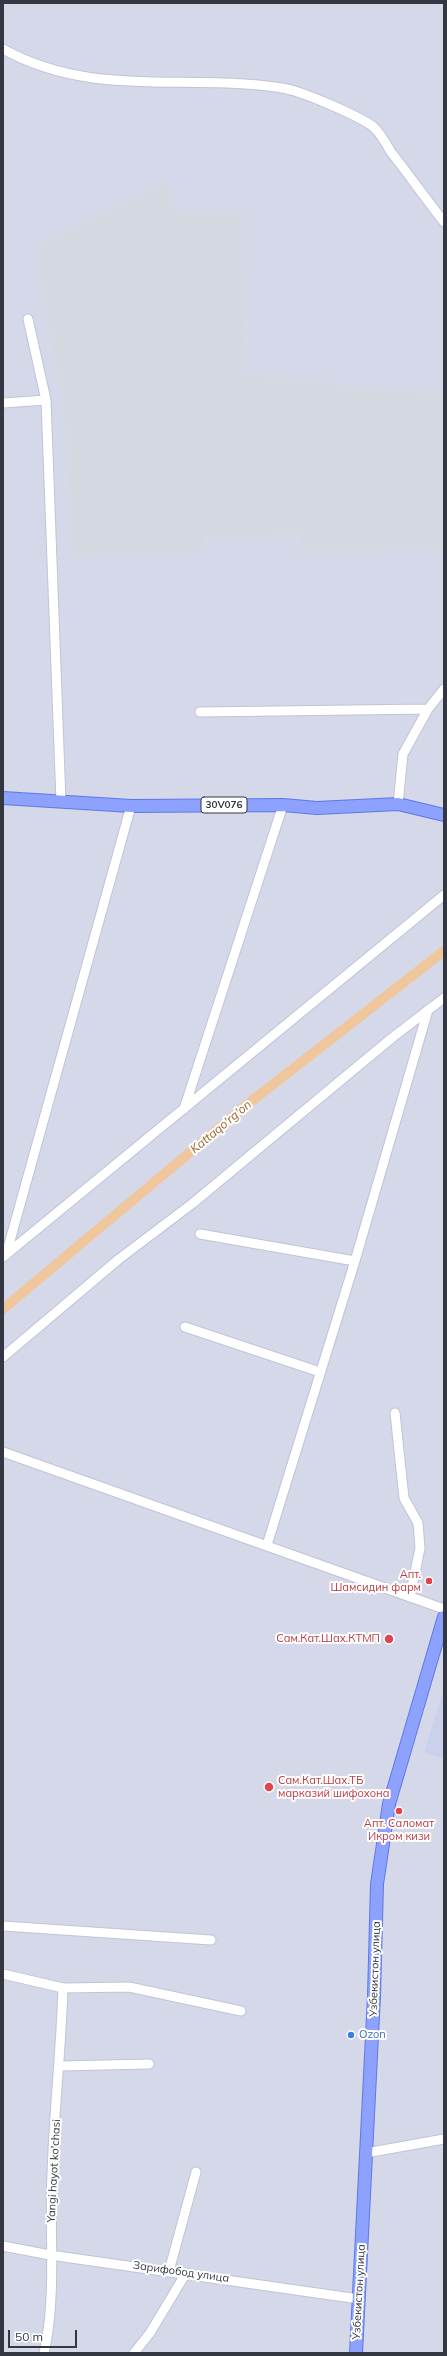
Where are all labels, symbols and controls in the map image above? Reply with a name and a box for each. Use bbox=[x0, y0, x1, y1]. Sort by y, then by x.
road number: 30V076 bbox=[201, 797, 247, 813]
water label: Kattaqo'rg'on bbox=[188, 1097, 254, 1157]
place label: Апт. Шамсидин фарм bbox=[330, 1568, 421, 1594]
marker: Апт. Шамсидин фарм bbox=[424, 1576, 434, 1586]
place label: Сам.Кат.Шах.КТМП bbox=[276, 1632, 380, 1646]
marker: Сам.Кат.Шах.КТМП bbox=[383, 1633, 395, 1645]
place label: Сам.Кат.Шах.ТБ марказий шифохона bbox=[278, 1774, 389, 1800]
marker: Сам.Кат.Шах.ТБ марказий шифохона bbox=[263, 1781, 275, 1793]
marker: Апт. Саломат Икром кизи bbox=[394, 1806, 404, 1816]
place label: Апт. Саломат Икром кизи bbox=[364, 1817, 434, 1843]
street label: Узбекистон улица bbox=[367, 1921, 383, 2017]
place label: Ozon bbox=[359, 2028, 386, 2042]
marker: Ozon bbox=[346, 2030, 356, 2040]
street label: Yangi hayot ko'chasi bbox=[45, 2119, 63, 2223]
street label: Узбекистон улица bbox=[350, 2244, 368, 2340]
street label: Зарифобод улица bbox=[132, 2259, 230, 2285]
scale bar bbox=[10, 2322, 79, 2348]
text: 50 m bbox=[15, 2329, 43, 2344]

